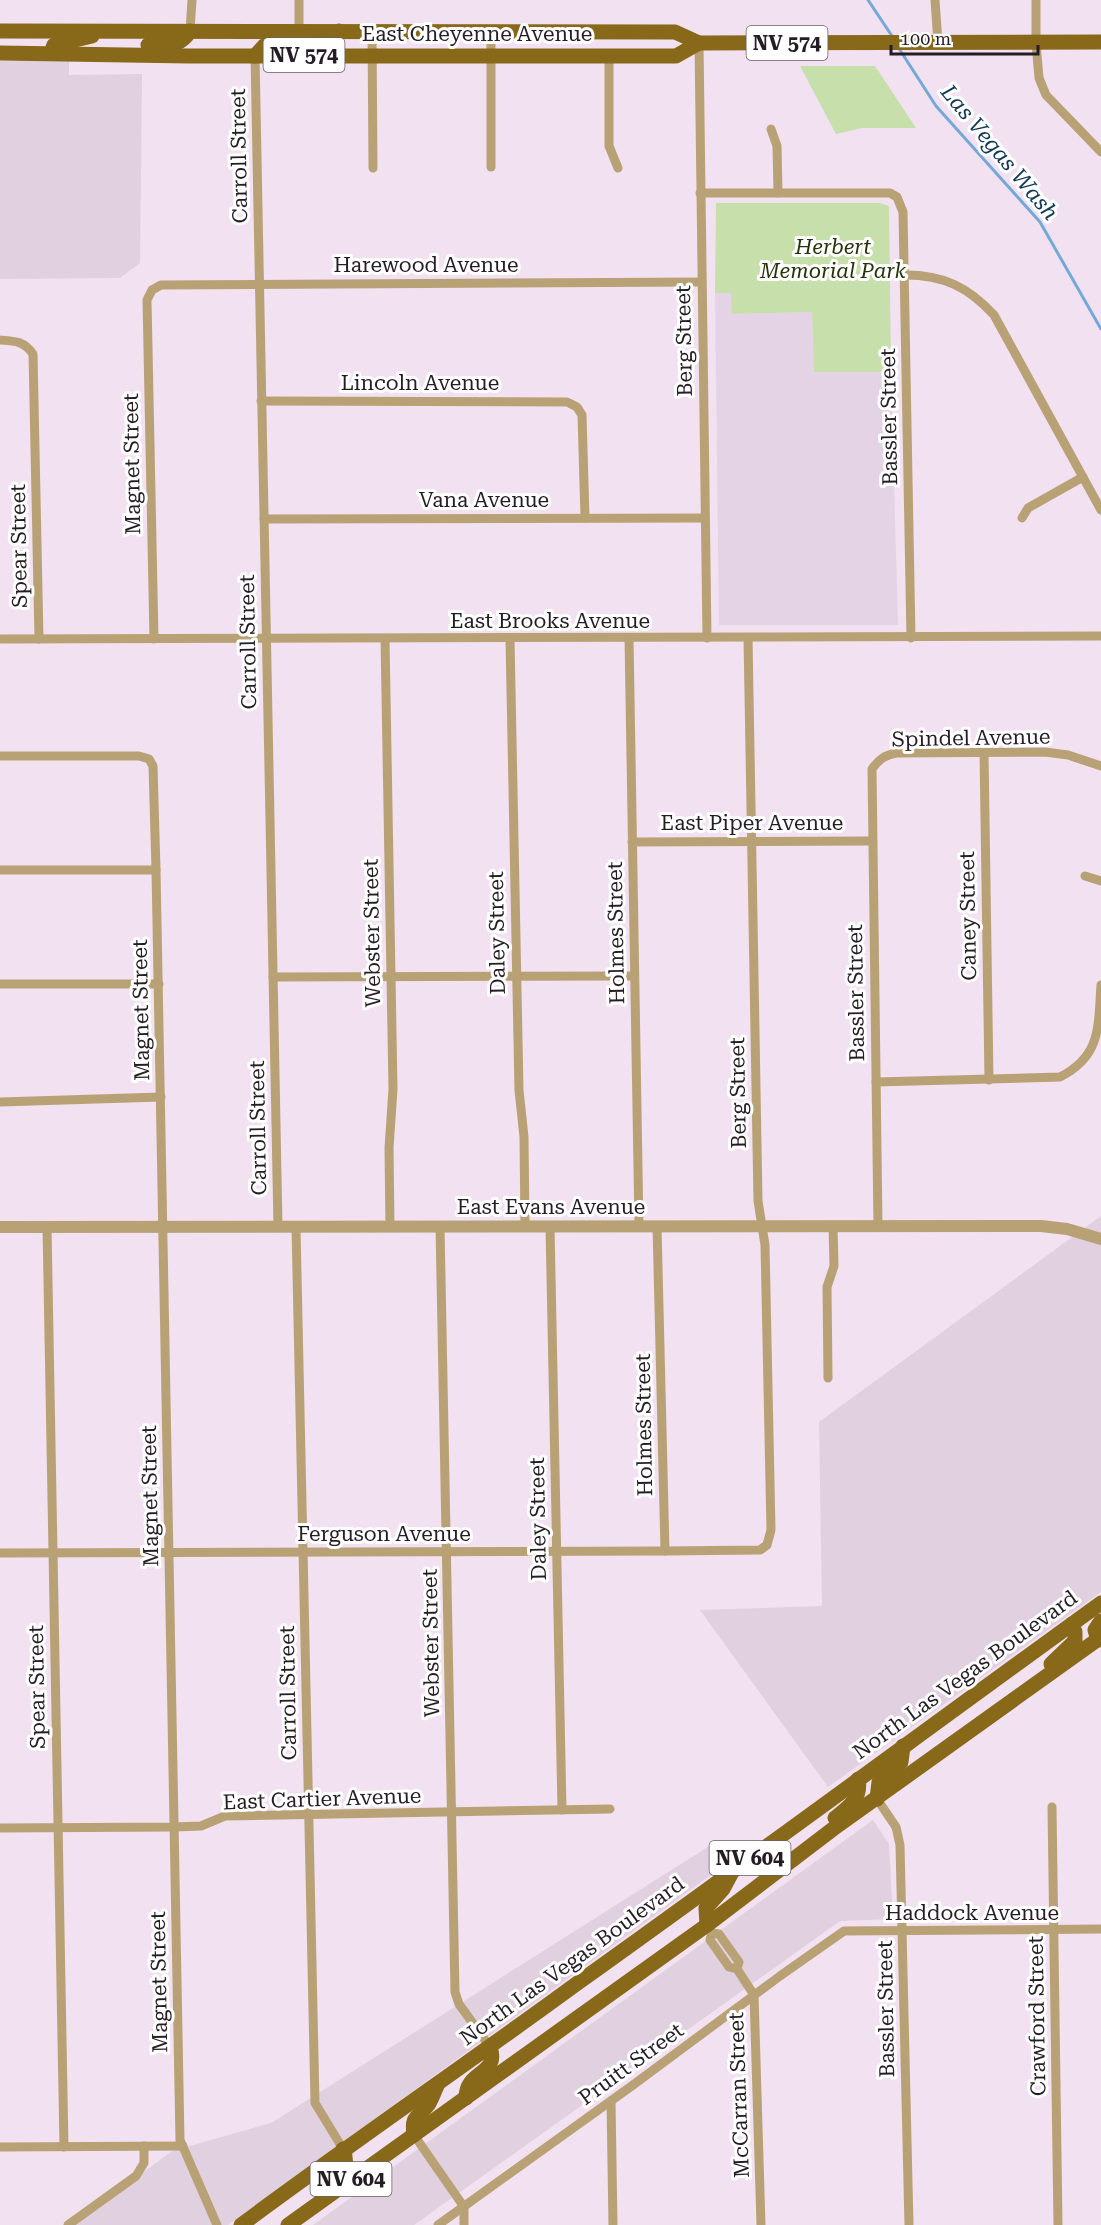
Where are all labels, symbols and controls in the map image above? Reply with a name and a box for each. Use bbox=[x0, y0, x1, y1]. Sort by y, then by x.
scale bar bbox=[891, 18, 1038, 56]
street label: East Cheyenne Avenue bbox=[362, 22, 592, 46]
road number: NV 574 bbox=[746, 26, 828, 60]
text: 100 m bbox=[900, 28, 951, 49]
road number: NV 574 bbox=[264, 38, 344, 72]
water label: Las Vegas Wash bbox=[935, 79, 1063, 225]
street label: Carroll Street bbox=[226, 88, 252, 224]
park label: Herbert Memorial Park bbox=[759, 235, 907, 283]
street label: Harewood Avenue bbox=[333, 253, 519, 277]
street label: Berg Street bbox=[671, 285, 697, 397]
street label: Bassler Street bbox=[876, 348, 902, 486]
street label: Lincoln Avenue bbox=[341, 371, 499, 395]
street label: Magnet Street bbox=[119, 393, 145, 535]
street label: Spear Street bbox=[6, 484, 32, 608]
street label: Vana Avenue bbox=[419, 488, 549, 512]
street label: Carroll Street bbox=[235, 574, 261, 710]
street label: East Brooks Avenue bbox=[450, 609, 650, 633]
street label: Spindel Avenue bbox=[891, 725, 1051, 751]
street label: East Piper Avenue bbox=[661, 811, 843, 835]
street label: Caney Street bbox=[955, 851, 981, 981]
street label: Webster Street bbox=[359, 858, 385, 1008]
street label: Holmes Street bbox=[603, 861, 629, 1005]
street label: Daley Street bbox=[484, 871, 510, 995]
street label: Bassler Street bbox=[843, 924, 869, 1062]
street label: Magnet Street bbox=[128, 939, 154, 1081]
street label: Berg Street bbox=[725, 1037, 751, 1149]
street label: Carroll Street bbox=[245, 1060, 271, 1196]
street label: East Evans Avenue bbox=[457, 1195, 645, 1219]
street label: Holmes Street bbox=[631, 1353, 657, 1497]
street label: Magnet Street bbox=[137, 1425, 163, 1567]
street label: Daley Street bbox=[525, 1457, 551, 1581]
street label: Ferguson Avenue bbox=[297, 1522, 471, 1546]
street label: Webster Street bbox=[418, 1568, 444, 1718]
street label: North Las Vegas Boulevard bbox=[848, 1585, 1082, 1764]
street label: Spear Street bbox=[24, 1625, 50, 1749]
street label: Carroll Street bbox=[275, 1625, 301, 1761]
street label: East Cartier Avenue bbox=[222, 1784, 422, 1814]
road number: NV 604 bbox=[710, 1841, 790, 1875]
street label: North Las Vegas Boulevard bbox=[455, 1871, 689, 2050]
street label: Haddock Avenue bbox=[885, 1901, 1059, 1925]
street label: Magnet Street bbox=[146, 1911, 172, 2053]
street label: Crawford Street bbox=[1024, 1935, 1050, 2096]
street label: Bassler Street bbox=[873, 1940, 899, 2078]
street label: McCarran Street bbox=[724, 2012, 754, 2178]
street label: Pruitt Street bbox=[574, 2018, 688, 2110]
road number: NV 604 bbox=[310, 2162, 392, 2196]

